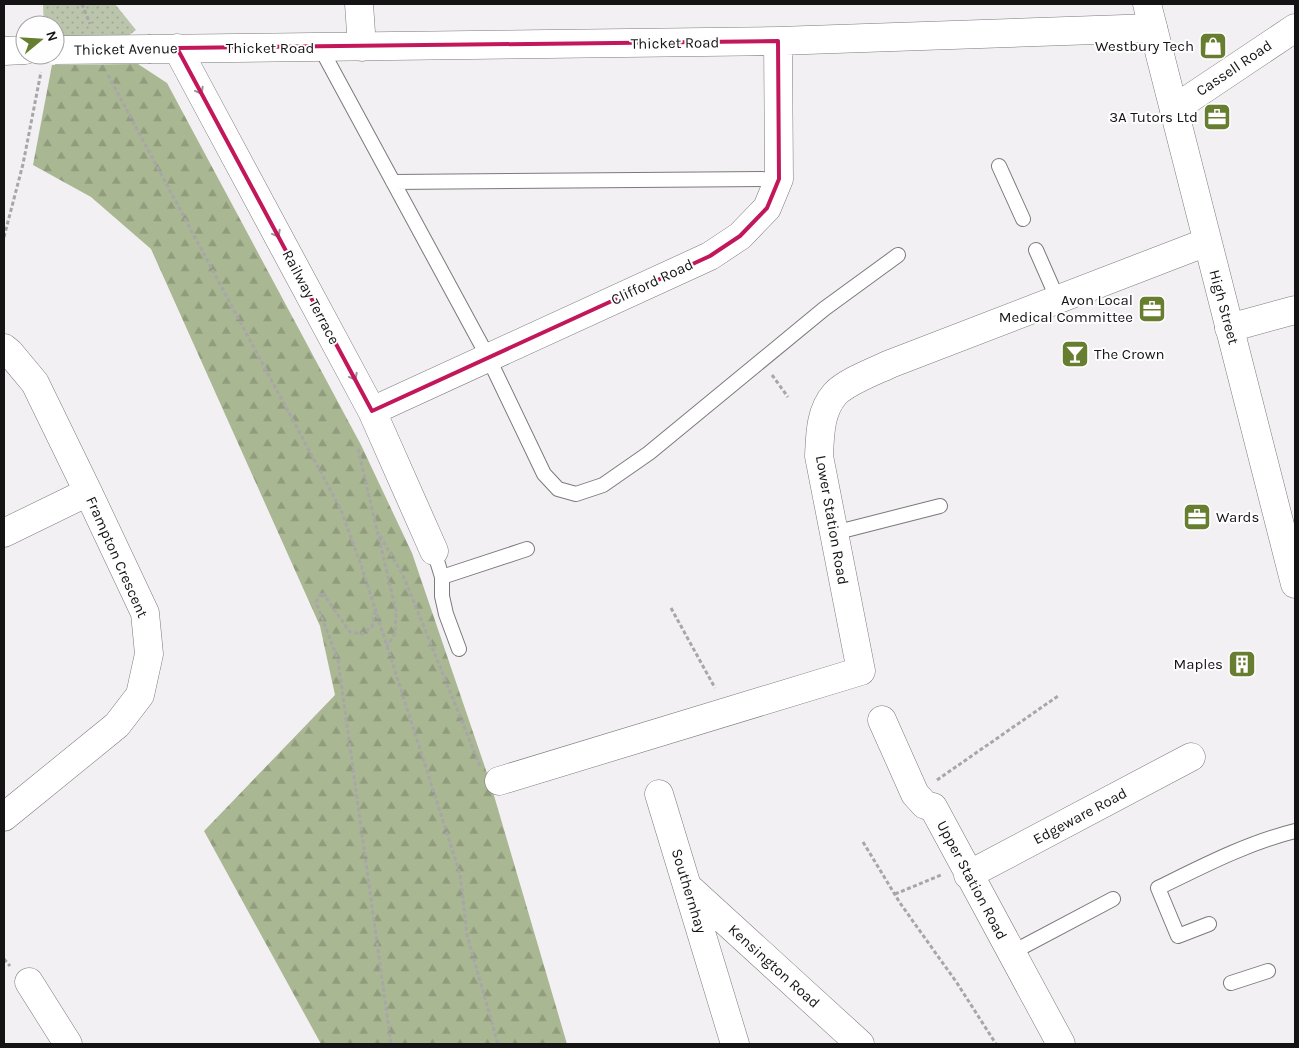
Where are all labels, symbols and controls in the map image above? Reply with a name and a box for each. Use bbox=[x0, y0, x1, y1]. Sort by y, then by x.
north arrow bbox=[15, 15, 65, 65]
text: N bbox=[42, 29, 62, 44]
shop icon: Westbury Tech bbox=[1198, 31, 1228, 61]
street label: Thicket Road bbox=[631, 33, 719, 53]
street label: Cassell Road bbox=[1193, 36, 1275, 100]
place label: Westbury Tech bbox=[1095, 37, 1194, 55]
street label: Thicket Avenue bbox=[74, 39, 178, 59]
street label: Thicket Road bbox=[226, 39, 314, 57]
one-way arrow bbox=[194, 86, 204, 95]
office icon: 3A Tutors Ltd bbox=[1202, 102, 1232, 132]
place label: 3A Tutors Ltd bbox=[1109, 108, 1198, 126]
one-way arrow bbox=[271, 229, 281, 238]
street label: Railway Terrace bbox=[279, 247, 343, 347]
street label: Clifford Road bbox=[608, 255, 696, 309]
street label: High Street bbox=[1205, 268, 1243, 347]
place label: Avon Local Medical Committee bbox=[999, 291, 1133, 326]
office icon: Avon Local Medical Committee bbox=[1137, 294, 1167, 324]
bar icon: The Crown bbox=[1060, 339, 1090, 369]
place label: The Crown bbox=[1094, 345, 1165, 363]
one-way arrow bbox=[348, 372, 358, 381]
street label: Lower Station Road bbox=[812, 454, 852, 586]
street label: Frampton Crescent bbox=[82, 493, 152, 621]
office icon: Wards bbox=[1182, 502, 1212, 532]
place label: Wards bbox=[1216, 508, 1259, 526]
building icon: Maples bbox=[1227, 649, 1257, 679]
place label: Maples bbox=[1173, 655, 1223, 673]
street label: Edgeware Road bbox=[1030, 784, 1130, 848]
street label: Upper Station Road bbox=[933, 817, 1011, 943]
street label: Southernhay bbox=[668, 847, 710, 935]
street label: Kensington Road bbox=[725, 920, 823, 1012]

